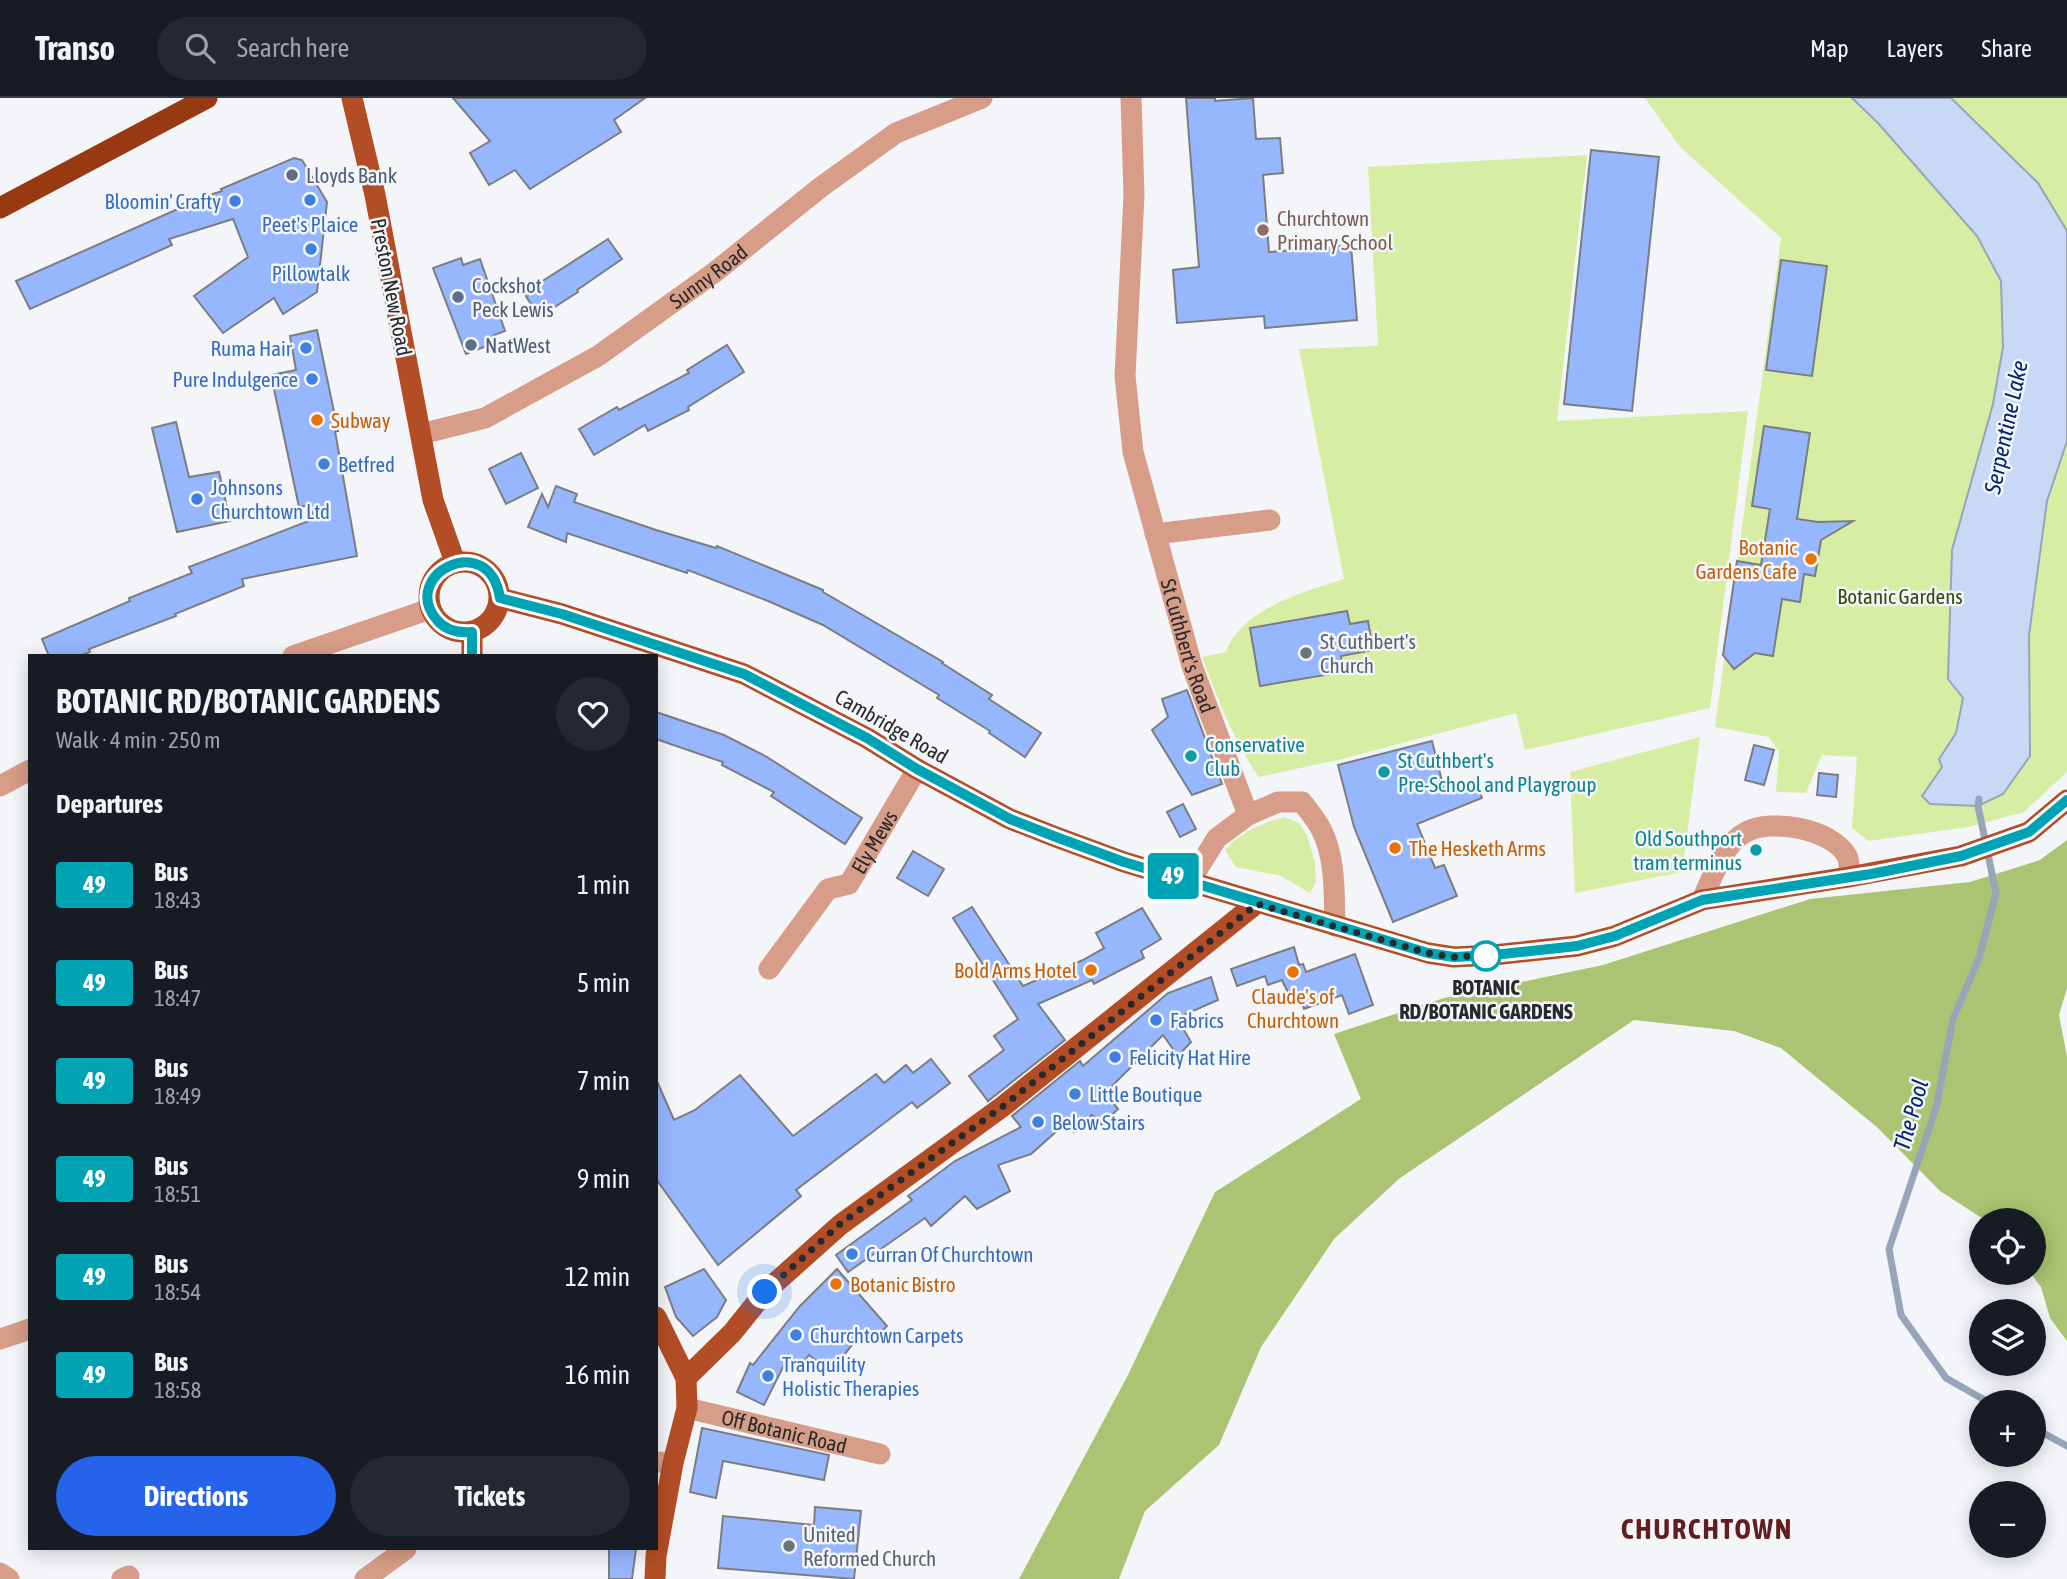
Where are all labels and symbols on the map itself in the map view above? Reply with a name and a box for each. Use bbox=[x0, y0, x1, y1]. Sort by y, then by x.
place label: Lloyds Bank bbox=[306, 163, 397, 187]
marker: Lloyds Bank bbox=[284, 167, 300, 183]
place label: Bloomin' Crafty bbox=[104, 189, 221, 213]
marker: Peet's Plaice bbox=[302, 192, 318, 208]
marker: Bloomin' Crafty bbox=[227, 193, 243, 209]
place label: Churchtown Primary School bbox=[1277, 206, 1393, 254]
place label: Peet's Plaice bbox=[262, 212, 358, 236]
street label: Preston New Road bbox=[367, 216, 417, 358]
marker: Churchtown Primary School bbox=[1255, 222, 1271, 238]
street label: Sunny Road bbox=[665, 239, 752, 313]
marker: Pillowtalk bbox=[303, 241, 319, 257]
place label: Pillowtalk bbox=[272, 261, 350, 285]
place label: Cockshot Peck Lewis bbox=[472, 273, 554, 321]
marker: Cockshot Peck Lewis bbox=[450, 289, 466, 305]
place label: NatWest bbox=[485, 333, 551, 357]
place label: Ruma Hair bbox=[211, 336, 293, 360]
marker: NatWest bbox=[463, 337, 479, 353]
marker: Ruma Hair bbox=[298, 340, 314, 356]
water label: Serpentine Lake bbox=[1979, 358, 2033, 497]
place label: Pure Indulgence bbox=[172, 367, 298, 391]
marker: Pure Indulgence bbox=[304, 371, 320, 387]
place label: Subway bbox=[331, 408, 391, 432]
marker: Subway bbox=[309, 412, 325, 428]
place label: Betfred bbox=[338, 452, 395, 476]
marker: Betfred bbox=[316, 456, 332, 472]
place label: Johnsons Churchtown Ltd bbox=[211, 475, 330, 523]
marker: Johnsons Churchtown Ltd bbox=[189, 491, 205, 507]
place label: Botanic Gardens Cafe bbox=[1695, 535, 1797, 583]
marker: Botanic Gardens Cafe bbox=[1803, 551, 1819, 567]
street label: St Cuthbert's Road bbox=[1156, 576, 1220, 716]
park label: Botanic Gardens bbox=[1837, 584, 1963, 608]
place label: St Cuthbert's Church bbox=[1320, 629, 1416, 677]
marker: St Cuthbert's Church bbox=[1298, 645, 1314, 661]
street label: Cambridge Road bbox=[831, 684, 953, 768]
place label: Conservative Club bbox=[1205, 732, 1305, 780]
marker: Conservative Club bbox=[1183, 748, 1199, 764]
place label: St Cuthbert's Pre-School and Playgroup bbox=[1398, 748, 1597, 796]
marker: St Cuthbert's Pre-School and Playgroup bbox=[1376, 764, 1392, 780]
street label: Ely Mews bbox=[846, 806, 902, 878]
place label: Old Southport tram terminus bbox=[1633, 826, 1742, 874]
place label: The Hesketh Arms bbox=[1409, 836, 1546, 860]
marker: The Hesketh Arms bbox=[1387, 840, 1403, 856]
marker: Old Southport tram terminus bbox=[1748, 842, 1764, 858]
line badge: 49 bbox=[1142, 853, 1204, 899]
marker: BOTANIC RD/BOTANIC GARDENS bbox=[1471, 941, 1501, 971]
place label: Bold Arms Hotel bbox=[954, 958, 1077, 982]
marker: Bold Arms Hotel bbox=[1083, 962, 1099, 978]
marker: Claude's of Churchtown bbox=[1285, 964, 1301, 980]
place label: BOTANIC RD/BOTANIC GARDENS bbox=[1399, 975, 1573, 1023]
place label: Claude's of Churchtown bbox=[1247, 984, 1339, 1032]
place label: Fabrics bbox=[1170, 1008, 1224, 1032]
marker: Fabrics bbox=[1148, 1012, 1164, 1028]
place label: Felicity Hat Hire bbox=[1129, 1045, 1251, 1069]
marker: Felicity Hat Hire bbox=[1107, 1049, 1123, 1065]
water label: The Pool bbox=[1888, 1076, 1934, 1154]
place label: Little Boutique bbox=[1089, 1082, 1202, 1106]
marker: Little Boutique bbox=[1067, 1086, 1083, 1102]
place label: Below Stairs bbox=[1052, 1110, 1145, 1134]
marker: Below Stairs bbox=[1030, 1114, 1046, 1130]
place label: Curran Of Churchtown bbox=[866, 1242, 1033, 1266]
marker: Curran Of Churchtown bbox=[844, 1246, 860, 1262]
place label: Botanic Bistro bbox=[850, 1272, 956, 1296]
your location bbox=[747, 1274, 782, 1309]
marker: Botanic Bistro bbox=[828, 1276, 844, 1292]
place label: Churchtown Carpets bbox=[810, 1323, 963, 1347]
marker: Churchtown Carpets bbox=[788, 1327, 804, 1343]
place label: Tranquility Holistic Therapies bbox=[782, 1352, 919, 1400]
marker: Tranquility Holistic Therapies bbox=[760, 1368, 776, 1384]
street label: Off Botanic Road bbox=[719, 1405, 849, 1458]
district label: CHURCHTOWN bbox=[1621, 1513, 1793, 1545]
place label: United Reformed Church bbox=[803, 1522, 936, 1570]
marker: United Reformed Church bbox=[781, 1538, 797, 1554]

